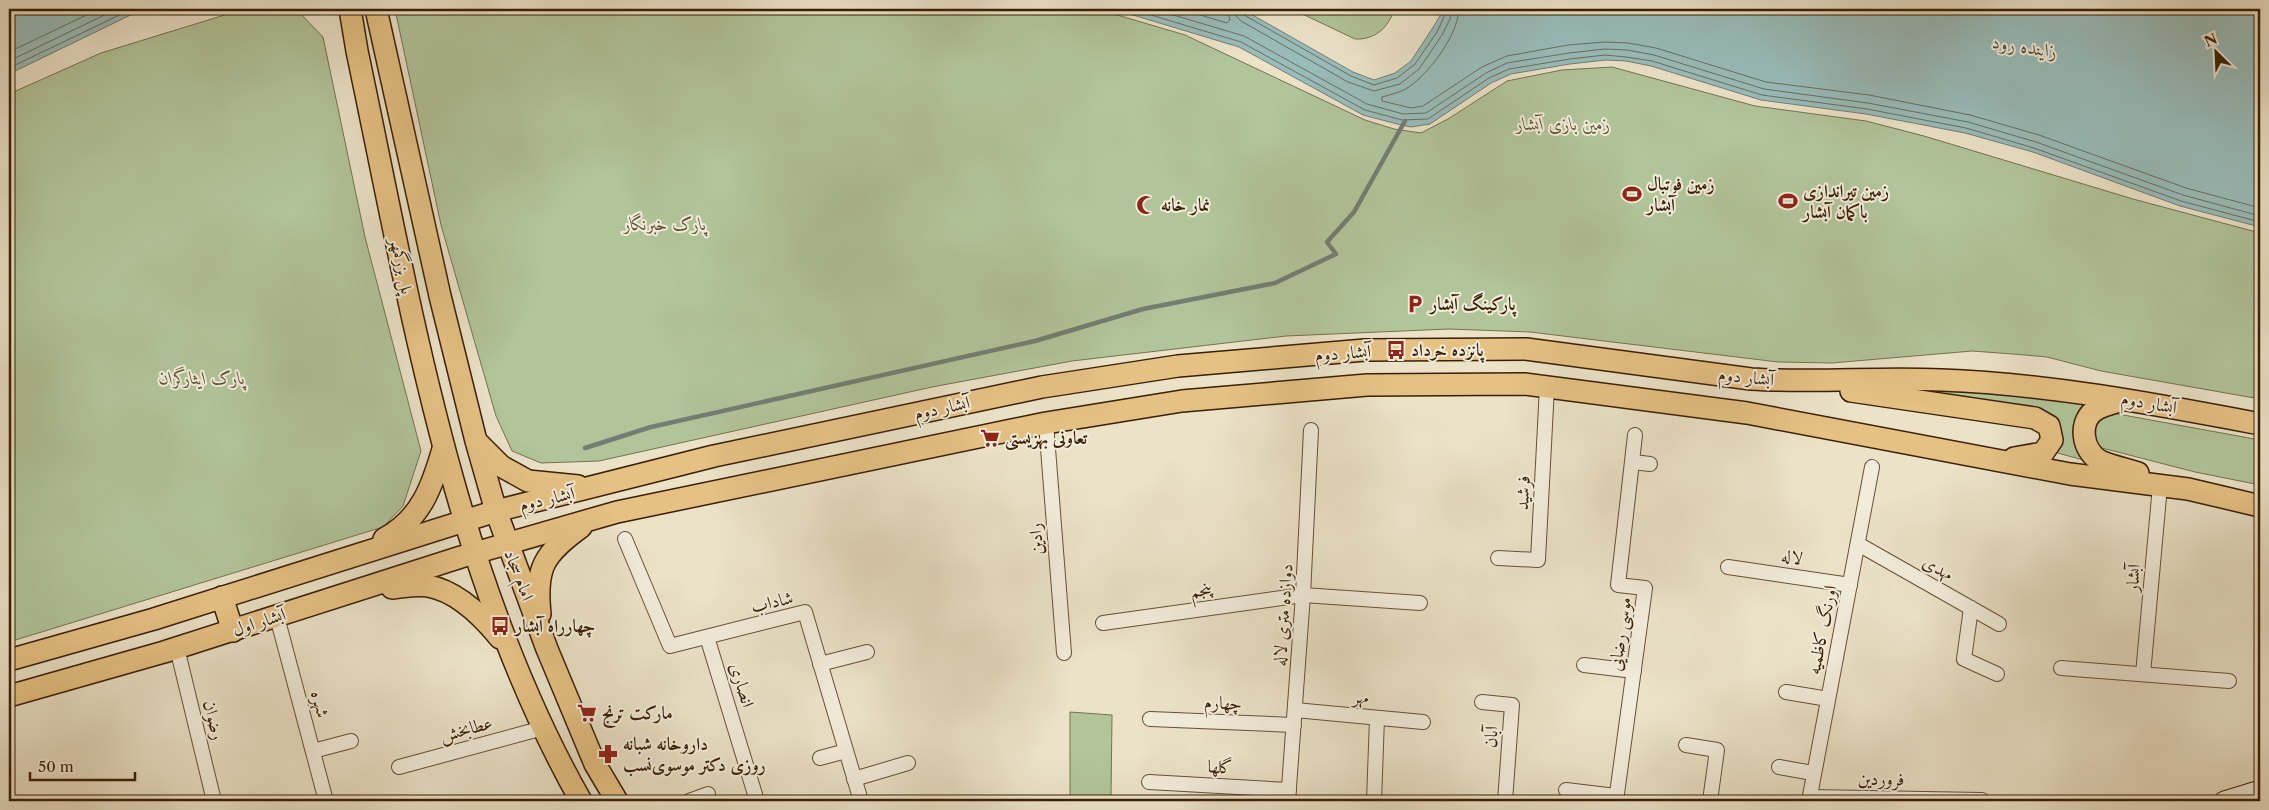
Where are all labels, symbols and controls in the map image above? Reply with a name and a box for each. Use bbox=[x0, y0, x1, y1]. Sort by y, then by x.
north arrow bbox=[2192, 28, 2242, 78]
text: N bbox=[2201, 29, 2220, 51]
water label: زاینده رود bbox=[1991, 30, 2059, 63]
park label: زمین بازی آبشار bbox=[1515, 113, 1610, 135]
place label: زمین فوتبال آبشار bbox=[1645, 173, 1715, 216]
place label: زمین تیراندازی باکمان آبشار bbox=[1801, 180, 1889, 223]
sports icon: زمین فوتبال آبشار bbox=[1621, 183, 1643, 205]
sports icon: زمین تیراندازی باکمان آبشار bbox=[1777, 190, 1799, 212]
mosque icon: نمار خانه bbox=[1135, 194, 1157, 216]
place label: نمار خانه bbox=[1161, 194, 1210, 216]
park label: پارک خبرنگار bbox=[623, 212, 708, 237]
street label: پل بزرگمهر bbox=[383, 234, 419, 298]
place label: پارکینگ آبشار bbox=[1428, 292, 1517, 317]
parking icon: پارکینگ آبشار bbox=[1404, 293, 1426, 315]
bus stop icon: پانزده خرداد bbox=[1385, 339, 1407, 361]
place label: پانزده خرداد bbox=[1411, 339, 1485, 363]
street label: آبشار دوم bbox=[1314, 340, 1374, 371]
street label: آبشار دوم bbox=[1716, 363, 1777, 396]
park label: پارک ایثارگران bbox=[159, 366, 247, 391]
street label: آبشار دوم bbox=[2119, 387, 2181, 424]
street label: آبشار دوم bbox=[912, 391, 975, 429]
supermarket icon: تعاونی بهزیستی bbox=[979, 427, 1001, 449]
place label: تعاونی بهزیستی bbox=[1005, 427, 1088, 451]
street label: فرشید bbox=[1511, 475, 1536, 511]
street label: آبشار دوم bbox=[517, 481, 580, 521]
street label: رادین bbox=[1024, 522, 1048, 556]
street label: لاله bbox=[1780, 544, 1804, 570]
street label: امام سجاد bbox=[495, 546, 539, 605]
street label: مهدی bbox=[1918, 551, 1957, 586]
street label: آبشار bbox=[2121, 561, 2145, 595]
street label: دوازده متری لاله bbox=[1268, 563, 1298, 667]
street label: پنجم bbox=[1189, 577, 1215, 608]
street label: اورنگ کاظمیه bbox=[1802, 583, 1841, 677]
street label: شاداب bbox=[749, 586, 795, 618]
street label: موسی رضایی bbox=[1604, 596, 1638, 673]
street label: آبشار اول bbox=[230, 602, 290, 641]
bus stop icon: چهارراه آبشار bbox=[489, 615, 511, 637]
place label: چهارراه آبشار bbox=[513, 615, 595, 638]
street label: انصاری bbox=[725, 660, 759, 710]
street label: مهر bbox=[1350, 685, 1370, 710]
street label: شهره bbox=[305, 688, 334, 720]
street label: چهارم bbox=[1203, 691, 1242, 720]
street label: رضوان bbox=[198, 698, 230, 742]
supermarket icon: مارکت ترنج bbox=[576, 702, 598, 724]
place label: مارکت ترنج bbox=[602, 702, 673, 728]
street label: عطابخش bbox=[437, 711, 495, 748]
street label: آبان bbox=[1479, 723, 1503, 749]
place label: داروخانه شبانه روزی دکتر موسوی‌نسب bbox=[623, 733, 766, 777]
pharmacy icon: داروخانه شبانه روزی دکتر موسوی‌نسب bbox=[597, 743, 619, 765]
scale bar bbox=[30, 750, 135, 782]
street label: گلها bbox=[1207, 755, 1233, 779]
text: 50 m bbox=[38, 757, 74, 776]
street label: فروردین bbox=[1857, 768, 1905, 791]

